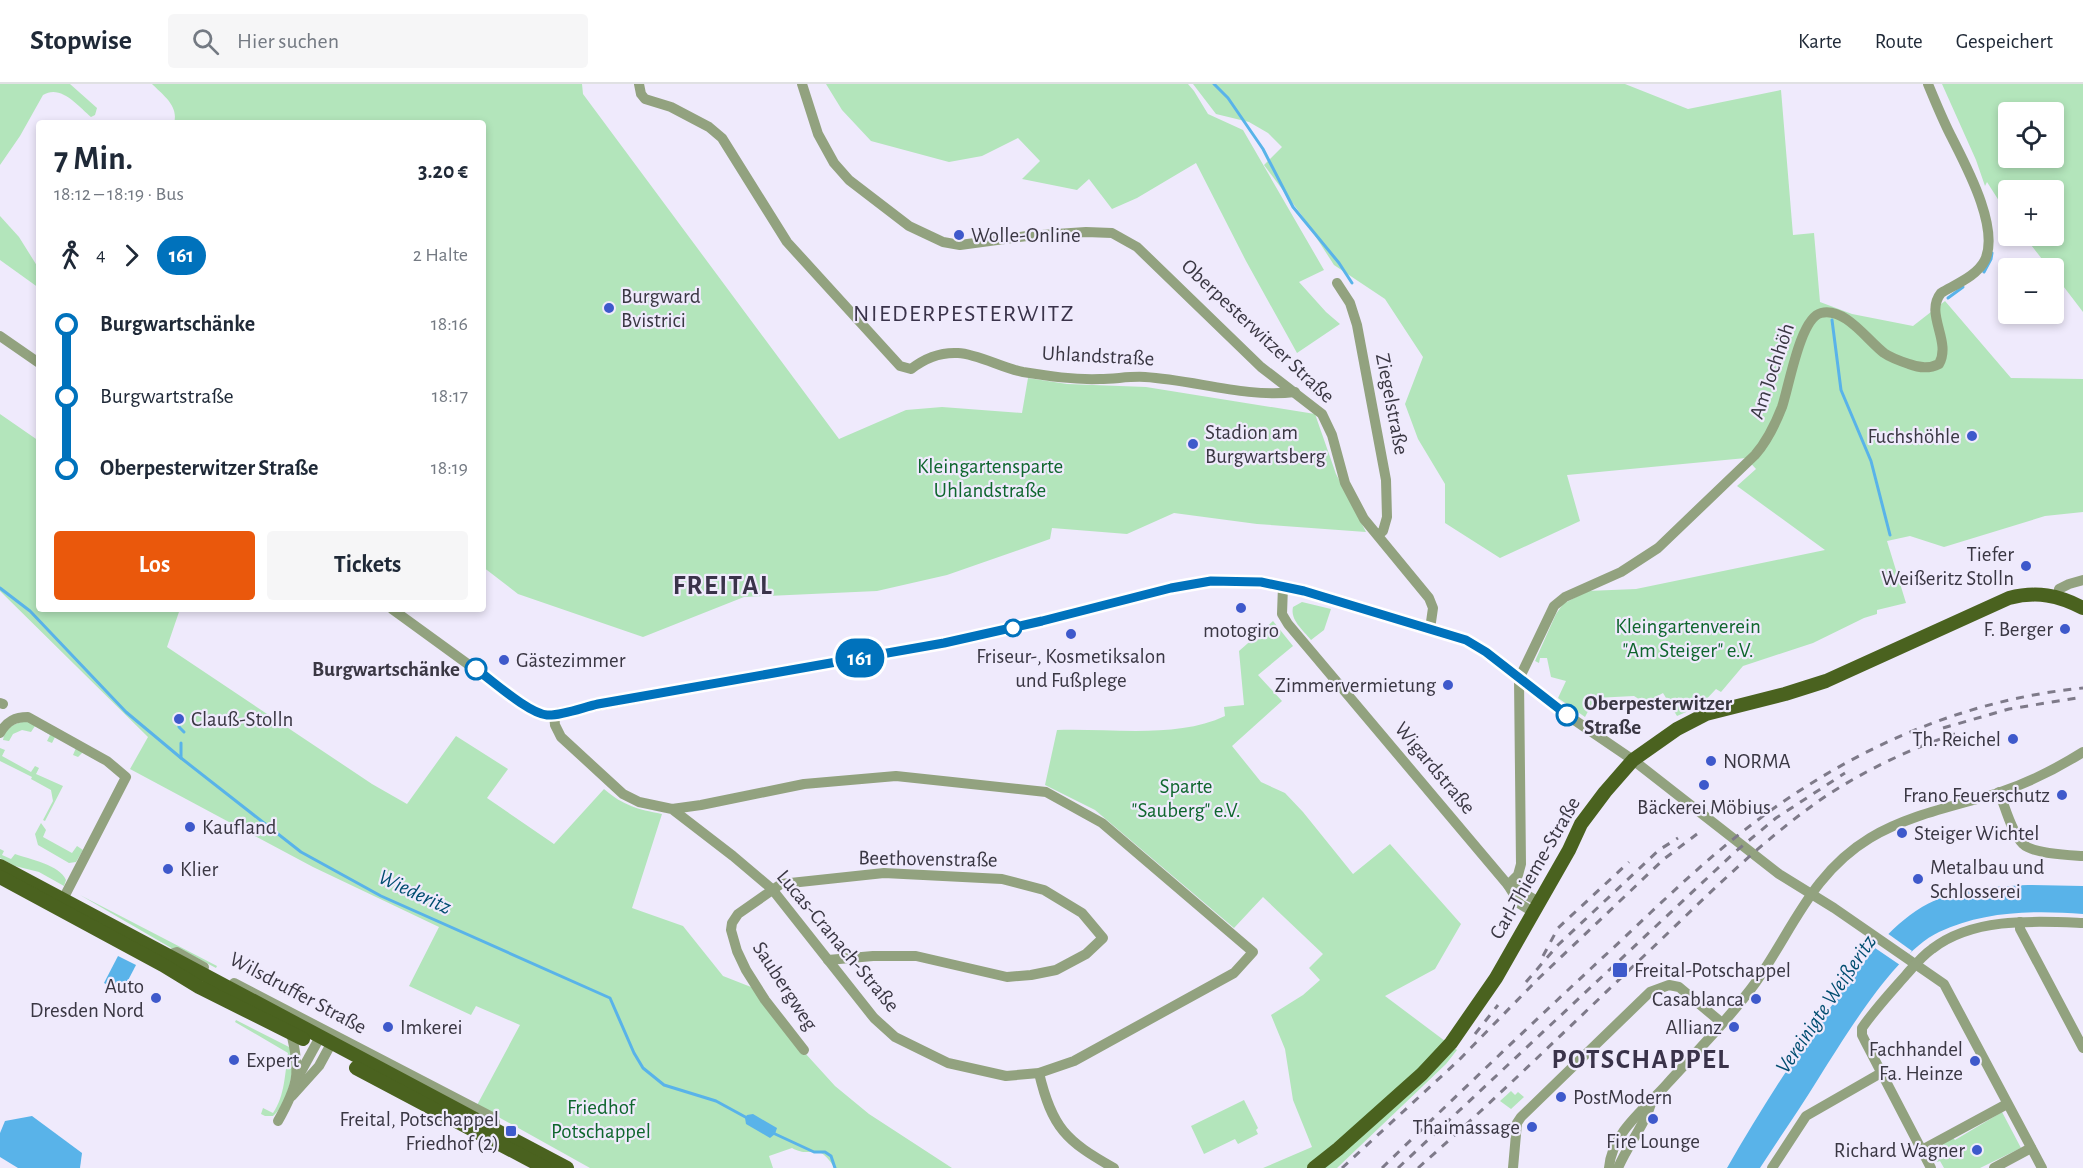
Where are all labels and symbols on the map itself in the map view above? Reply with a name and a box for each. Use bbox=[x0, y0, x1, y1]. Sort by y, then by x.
place label: Wolle-Online bbox=[971, 225, 1081, 246]
marker: Wolle-Online bbox=[952, 228, 966, 242]
street label: Oberpesterwitzer Straße bbox=[1178, 255, 1338, 407]
place label: Burgward Bvistrici bbox=[621, 286, 701, 331]
marker: Burgward Bvistrici bbox=[602, 301, 616, 315]
district label: NIEDERPESTERWITZ bbox=[853, 302, 1075, 326]
street label: Am Jochhöh bbox=[1746, 320, 1798, 422]
street label: Uhlandstraße bbox=[1041, 343, 1155, 369]
street label: Ziegelstraße bbox=[1372, 352, 1412, 456]
place label: Stadion am Burgwartsberg bbox=[1205, 422, 1327, 467]
place label: Fuchshöhle bbox=[1867, 426, 1960, 447]
marker: Fuchshöhle bbox=[1965, 429, 1979, 443]
marker: Stadion am Burgwartsberg bbox=[1186, 437, 1200, 451]
park label: Kleingartensparte Uhlandstraße bbox=[917, 456, 1063, 501]
place label: Tiefer Weißeritz Stolln bbox=[1881, 544, 2014, 589]
marker: Tiefer Weißeritz Stolln bbox=[2019, 559, 2033, 573]
district label: FREITAL bbox=[673, 572, 773, 599]
marker: motogiro bbox=[1234, 601, 1248, 615]
park label: Kleingartenverein "Am Steiger" e.V. bbox=[1615, 616, 1761, 661]
unlabelled marker bbox=[1004, 619, 1022, 637]
place label: F. Berger bbox=[1984, 619, 2053, 640]
place label: motogiro bbox=[1203, 620, 1279, 641]
marker: F. Berger bbox=[2058, 622, 2072, 636]
marker: Friseur-, Kosmetiksalon und Fußplege bbox=[1064, 627, 1078, 641]
line badge: 161 bbox=[826, 638, 894, 678]
place label: Friseur-, Kosmetiksalon und Fußplege bbox=[976, 646, 1166, 691]
place label: Gästezimmer bbox=[516, 650, 626, 671]
marker: Gästezimmer bbox=[497, 653, 511, 667]
marker: Burgwartschänke bbox=[465, 658, 487, 680]
place label: Burgwartschänke bbox=[312, 659, 460, 680]
place label: Zimmervermietung bbox=[1275, 675, 1437, 696]
marker: Zimmervermietung bbox=[1441, 678, 1455, 692]
place label: Oberpesterwitzer Straße bbox=[1584, 693, 1733, 738]
marker: Oberpesterwitzer Straße bbox=[1556, 704, 1578, 726]
place label: Clauß-Stolln bbox=[191, 709, 293, 730]
marker: Clauß-Stolln bbox=[172, 712, 186, 726]
street label: Wigardstraße bbox=[1391, 718, 1479, 818]
place label: Th. Reichel bbox=[1912, 729, 2001, 750]
marker: Th. Reichel bbox=[2006, 732, 2020, 746]
place label: NORMA bbox=[1723, 751, 1791, 772]
marker: NORMA bbox=[1704, 754, 1718, 768]
park label: Sparte "Sauberg" e.V. bbox=[1132, 776, 1240, 821]
marker: Bäckerei Möbius bbox=[1697, 778, 1711, 792]
place label: Frano Feuerschutz bbox=[1903, 785, 2050, 806]
marker: Frano Feuerschutz bbox=[2055, 788, 2069, 802]
street label: Carl-Thieme-Straße bbox=[1486, 793, 1584, 943]
place label: Bäckerei Möbius bbox=[1637, 797, 1771, 818]
place label: Kaufland bbox=[202, 817, 277, 838]
marker: Kaufland bbox=[183, 820, 197, 834]
place label: Steiger Wichtel bbox=[1914, 823, 2039, 844]
marker: Steiger Wichtel bbox=[1895, 826, 1909, 840]
street label: Beethovenstraße bbox=[858, 847, 998, 871]
place label: Metalbau und Schlosserei bbox=[1930, 857, 2044, 902]
place label: Klier bbox=[180, 859, 218, 880]
marker: Klier bbox=[161, 862, 175, 876]
water label: Wiederitz bbox=[375, 866, 455, 918]
street label: Lucas-Cranach-Straße bbox=[773, 866, 903, 1016]
marker: Metalbau und Schlosserei bbox=[1911, 872, 1925, 886]
water label: Vereinigte Weißeritz bbox=[1772, 931, 1880, 1077]
street label: Saubergweg bbox=[749, 938, 822, 1035]
street label: Wilsdruffer Straße bbox=[226, 948, 370, 1038]
place label: Freital-Potschappel bbox=[1634, 960, 1791, 981]
marker: Freital-Potschappel bbox=[1611, 961, 1629, 979]
place label: Auto Dresden Nord bbox=[30, 976, 144, 1021]
place label: Casablanca bbox=[1652, 989, 1744, 1010]
marker: Auto Dresden Nord bbox=[149, 991, 163, 1005]
marker: Casablanca bbox=[1749, 992, 1763, 1006]
place label: Imkerei bbox=[400, 1017, 463, 1038]
place label: Allianz bbox=[1665, 1017, 1722, 1038]
marker: Imkerei bbox=[381, 1020, 395, 1034]
marker: Allianz bbox=[1727, 1020, 1741, 1034]
place label: Fachhandel Fa. Heinze bbox=[1869, 1039, 1963, 1084]
district label: POTSCHAPPEL bbox=[1552, 1046, 1730, 1073]
place label: Expert bbox=[246, 1050, 299, 1071]
marker: Expert bbox=[227, 1053, 241, 1067]
marker: Fachhandel Fa. Heinze bbox=[1968, 1054, 1982, 1068]
place label: PostModern bbox=[1573, 1087, 1672, 1108]
marker: PostModern bbox=[1554, 1090, 1568, 1104]
park label: Friedhof Potschappel bbox=[551, 1097, 651, 1142]
place label: Freital, Potschappel Friedhof (2) bbox=[340, 1109, 499, 1154]
marker: Fire Lounge bbox=[1646, 1112, 1660, 1126]
place label: Thaimassage bbox=[1413, 1117, 1520, 1138]
marker: Thaimassage bbox=[1525, 1120, 1539, 1134]
marker: Freital, Potschappel Friedhof (2) bbox=[504, 1124, 518, 1138]
place label: Fire Lounge bbox=[1606, 1131, 1700, 1152]
place label: Richard Wagner bbox=[1834, 1140, 1965, 1161]
marker: Richard Wagner bbox=[1970, 1143, 1984, 1157]

